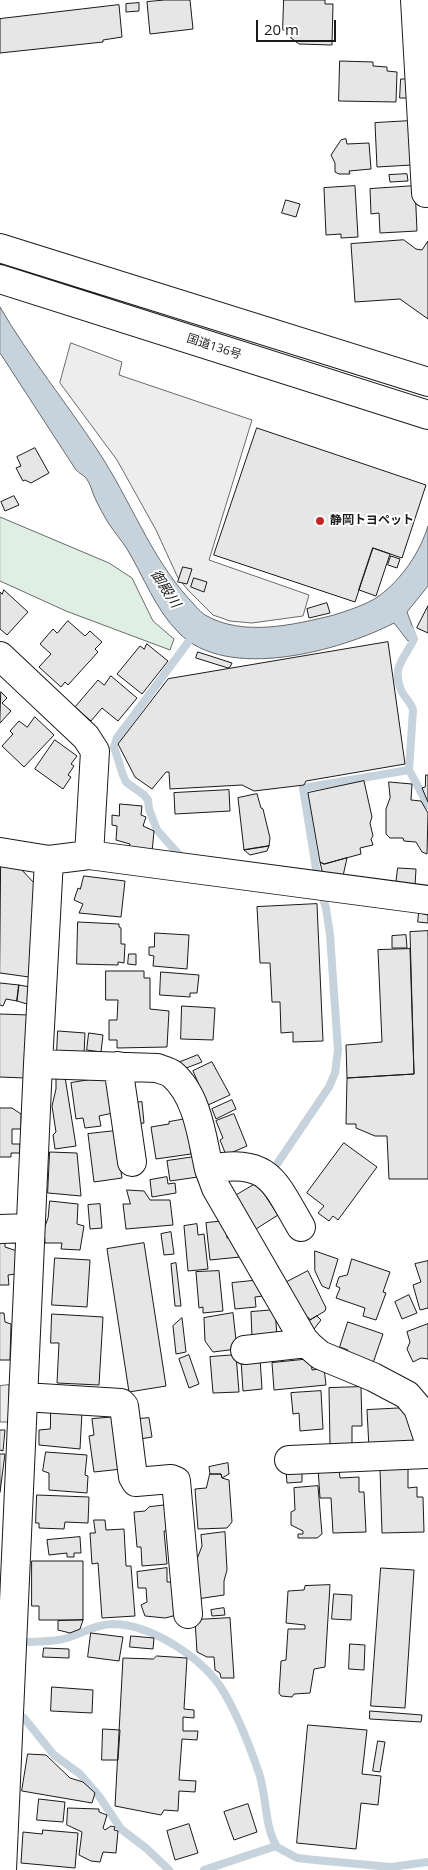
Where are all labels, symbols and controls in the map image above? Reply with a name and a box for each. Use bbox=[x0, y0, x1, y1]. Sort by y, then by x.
scale bar bbox=[258, 10, 338, 42]
text: 20 m bbox=[264, 19, 299, 39]
street label: 国道136号 bbox=[185, 331, 243, 363]
place label: 静岡トヨペット bbox=[330, 514, 414, 528]
marker: 静岡トヨペット bbox=[314, 515, 326, 527]
water label: 御殿川 bbox=[147, 567, 183, 611]

